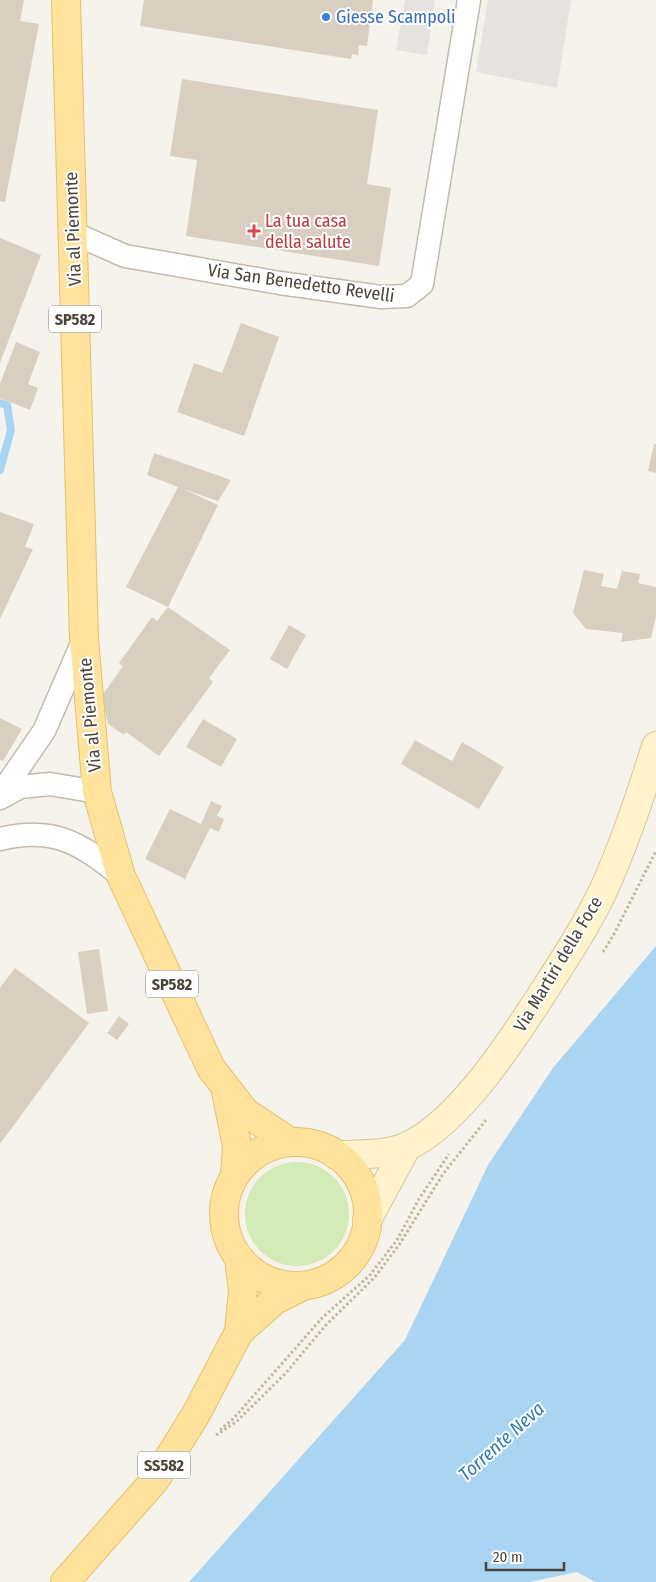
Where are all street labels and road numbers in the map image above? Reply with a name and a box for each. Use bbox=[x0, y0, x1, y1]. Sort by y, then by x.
street label: Via al Piemonte bbox=[60, 171, 86, 287]
street label: Via San Benedetto Revelli bbox=[206, 259, 396, 307]
road number: SP582 bbox=[49, 306, 101, 332]
street label: Via al Piemonte bbox=[74, 657, 106, 773]
street label: Via Martiri della Foce bbox=[509, 892, 607, 1036]
road number: SP582 bbox=[146, 971, 198, 998]
road number: SS582 bbox=[138, 1452, 190, 1478]

